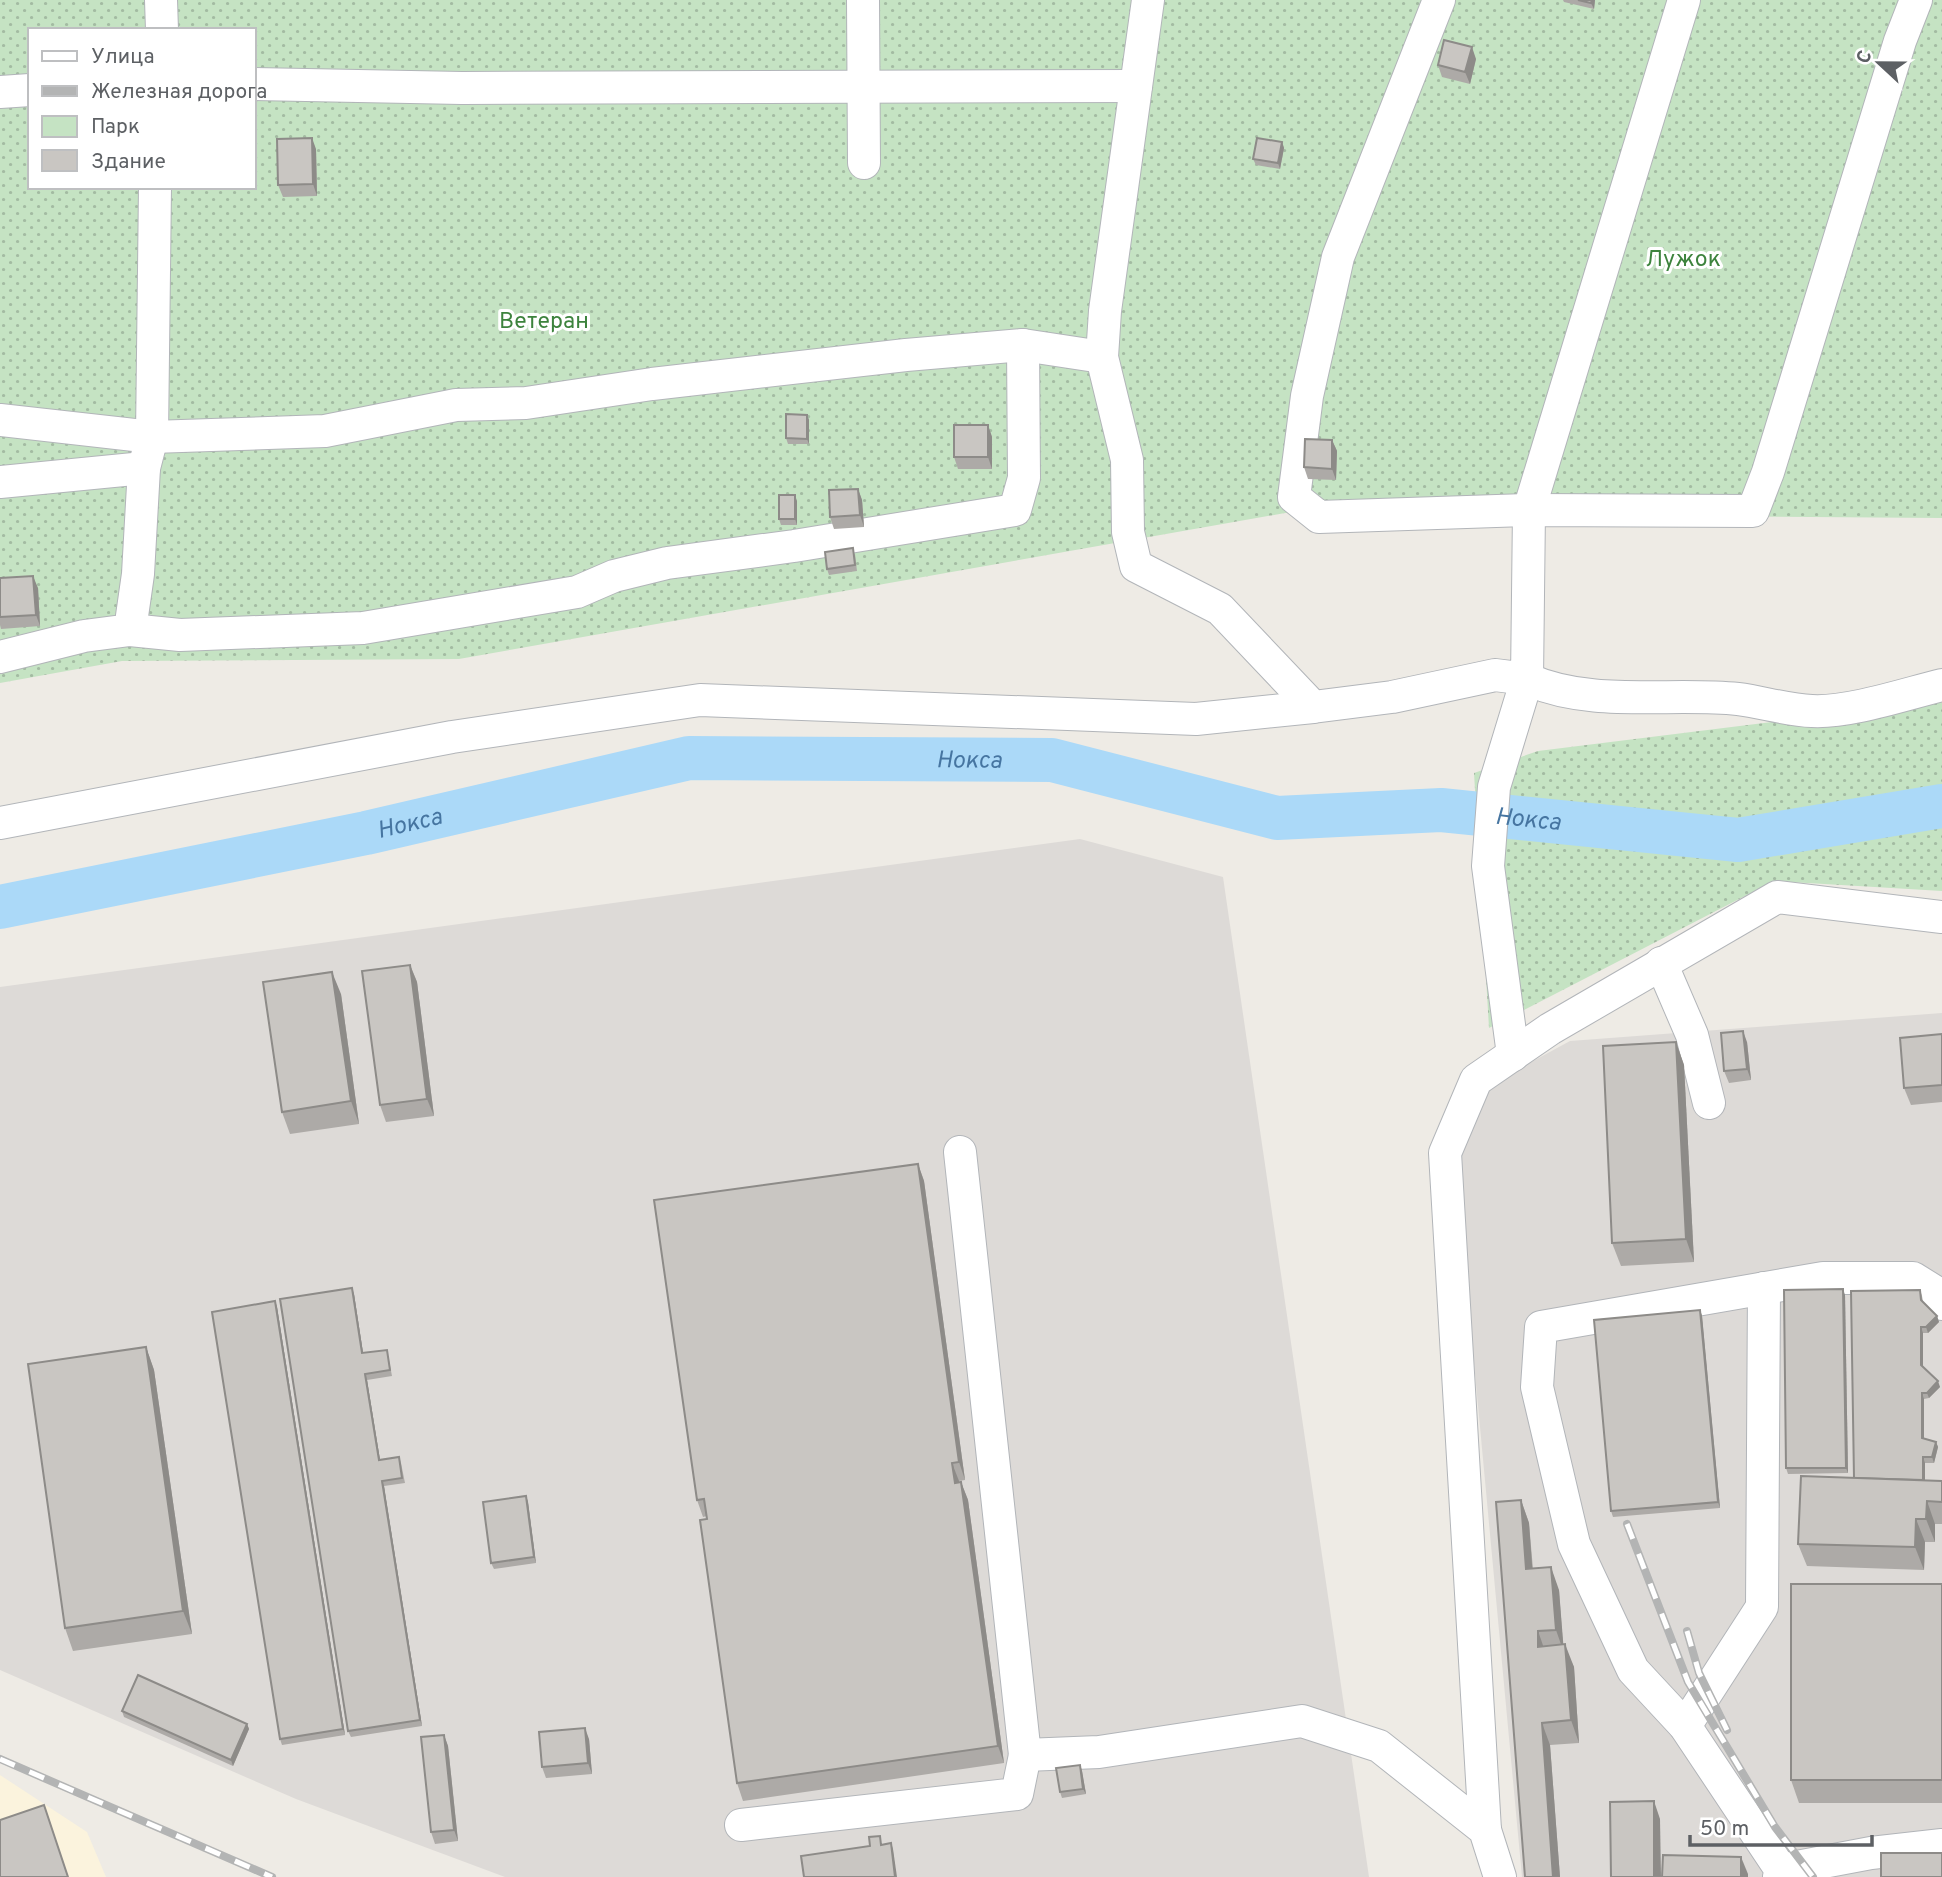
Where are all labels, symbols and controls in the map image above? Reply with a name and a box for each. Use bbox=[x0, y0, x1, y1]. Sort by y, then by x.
legend bbox=[28, 28, 256, 189]
north arrow bbox=[1844, 28, 1914, 98]
text: Улица bbox=[91, 44, 155, 71]
text: С bbox=[1852, 47, 1878, 68]
text: Железная дорога bbox=[91, 79, 267, 106]
text: Парк bbox=[91, 114, 140, 141]
text: Здание bbox=[91, 149, 166, 176]
park label: Лужок bbox=[1645, 246, 1721, 275]
park label: Ветеран bbox=[499, 308, 589, 337]
water label: Нокса bbox=[936, 746, 1003, 777]
water label: Нокса bbox=[374, 803, 446, 847]
water label: Нокса bbox=[1493, 803, 1563, 839]
scale bar bbox=[1690, 1804, 1872, 1848]
text: 50 m bbox=[1700, 1816, 1749, 1843]

